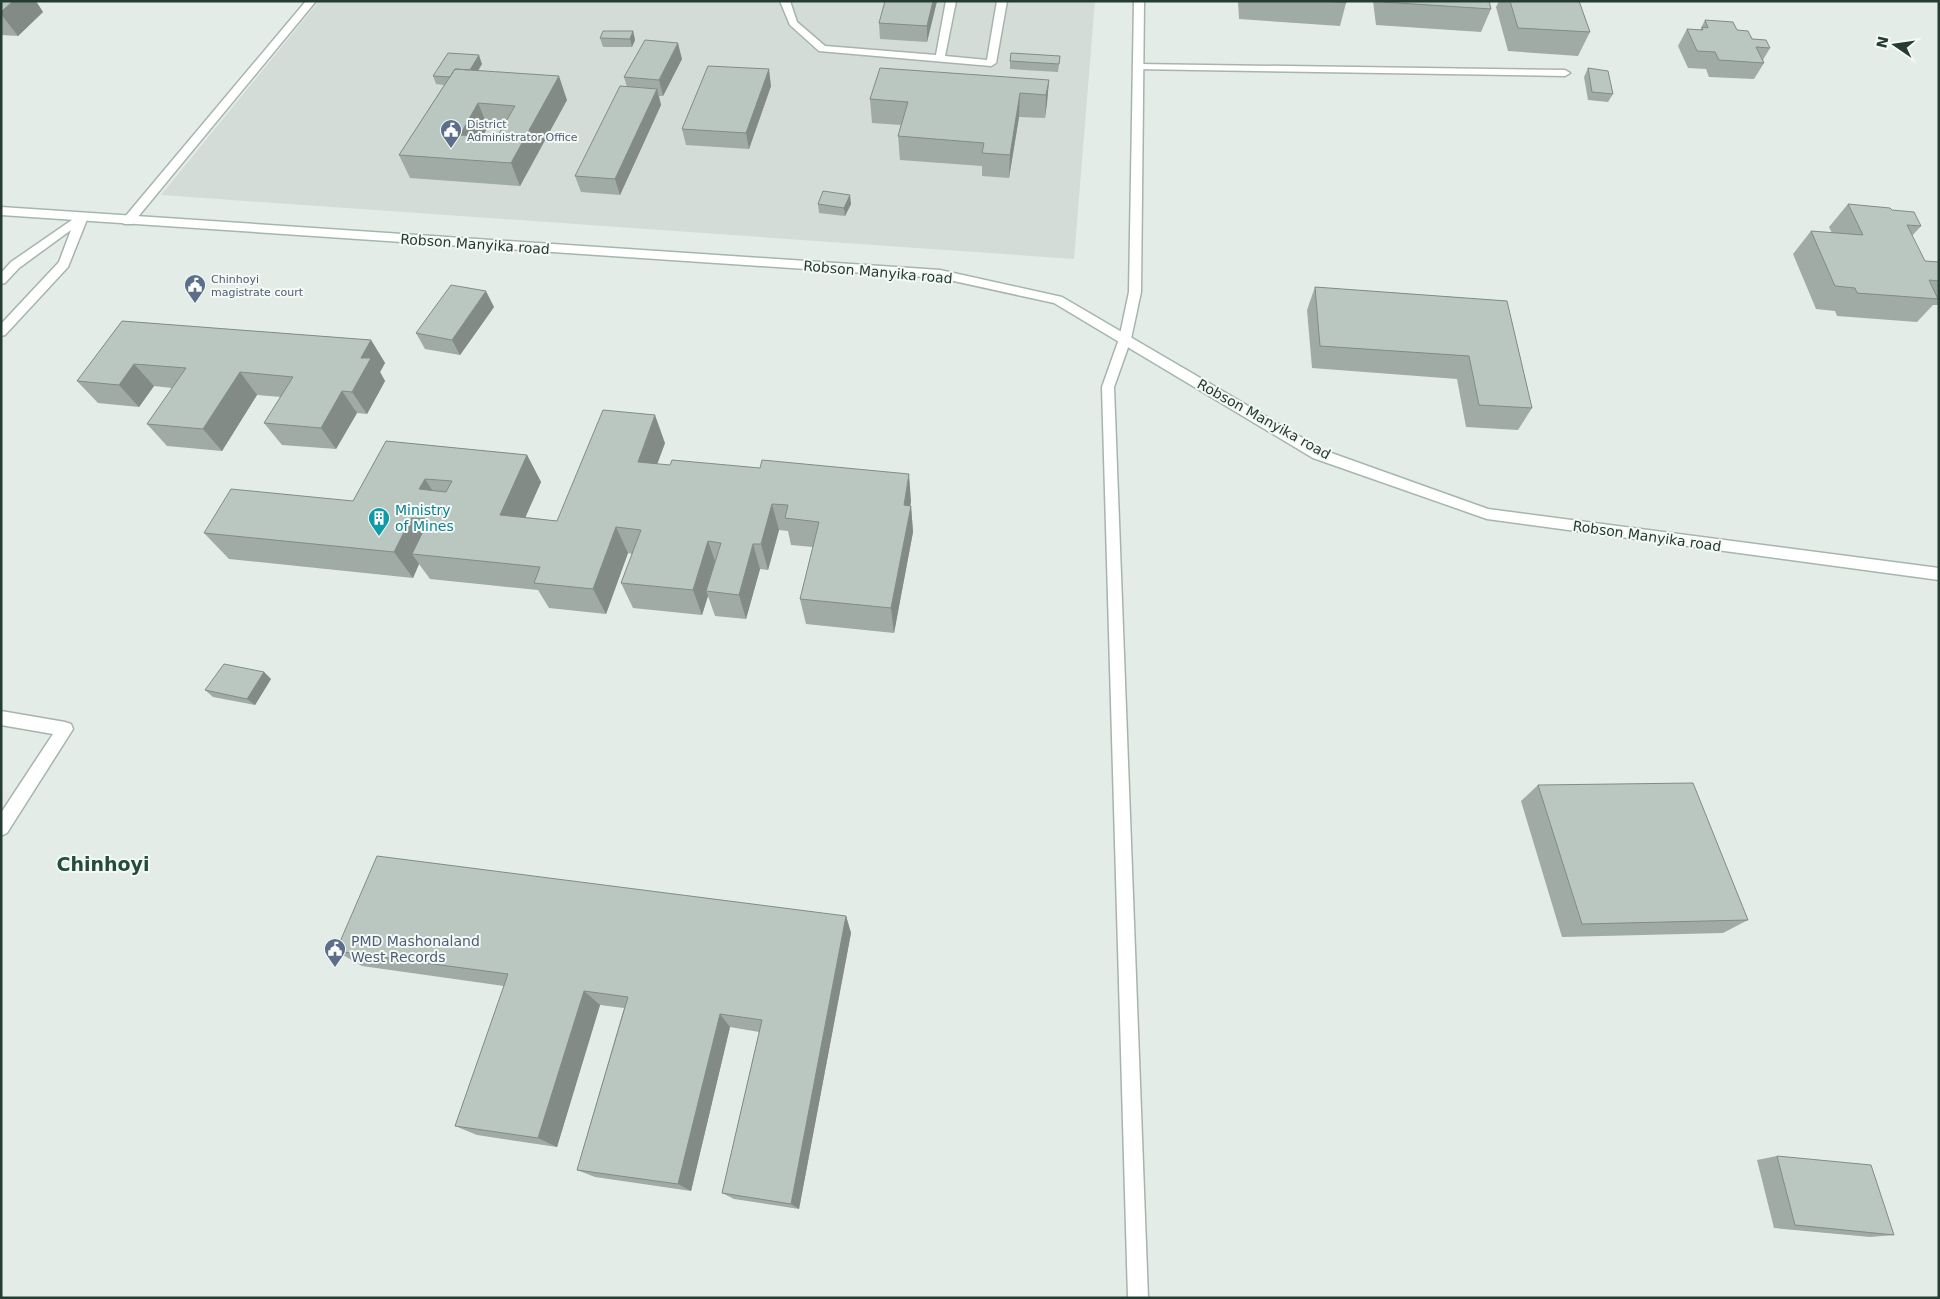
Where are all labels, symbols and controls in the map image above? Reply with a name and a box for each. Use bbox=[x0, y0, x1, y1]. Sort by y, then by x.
north arrow bbox=[1870, 20, 1920, 70]
text: N bbox=[1873, 35, 1891, 50]
public building icon: District Administrator Office bbox=[439, 118, 463, 149]
place label: District Administrator Office bbox=[467, 118, 578, 144]
street label: Robson Manyika road bbox=[400, 231, 550, 257]
street label: Robson Manyika road bbox=[803, 258, 953, 286]
public building icon: Chinhoyi magistrate court bbox=[183, 273, 207, 304]
place label: Chinhoyi magistrate court bbox=[211, 273, 304, 299]
street label: Robson Manyika road bbox=[1195, 376, 1333, 462]
place label: Ministry of Mines bbox=[395, 502, 454, 534]
building icon: Ministry of Mines bbox=[367, 506, 391, 537]
street label: Robson Manyika road bbox=[1572, 518, 1722, 554]
district label: Chinhoyi bbox=[57, 853, 150, 875]
place label: PMD Mashonaland West Records bbox=[351, 933, 480, 965]
public building icon: PMD Mashonaland West Records bbox=[323, 937, 347, 968]

